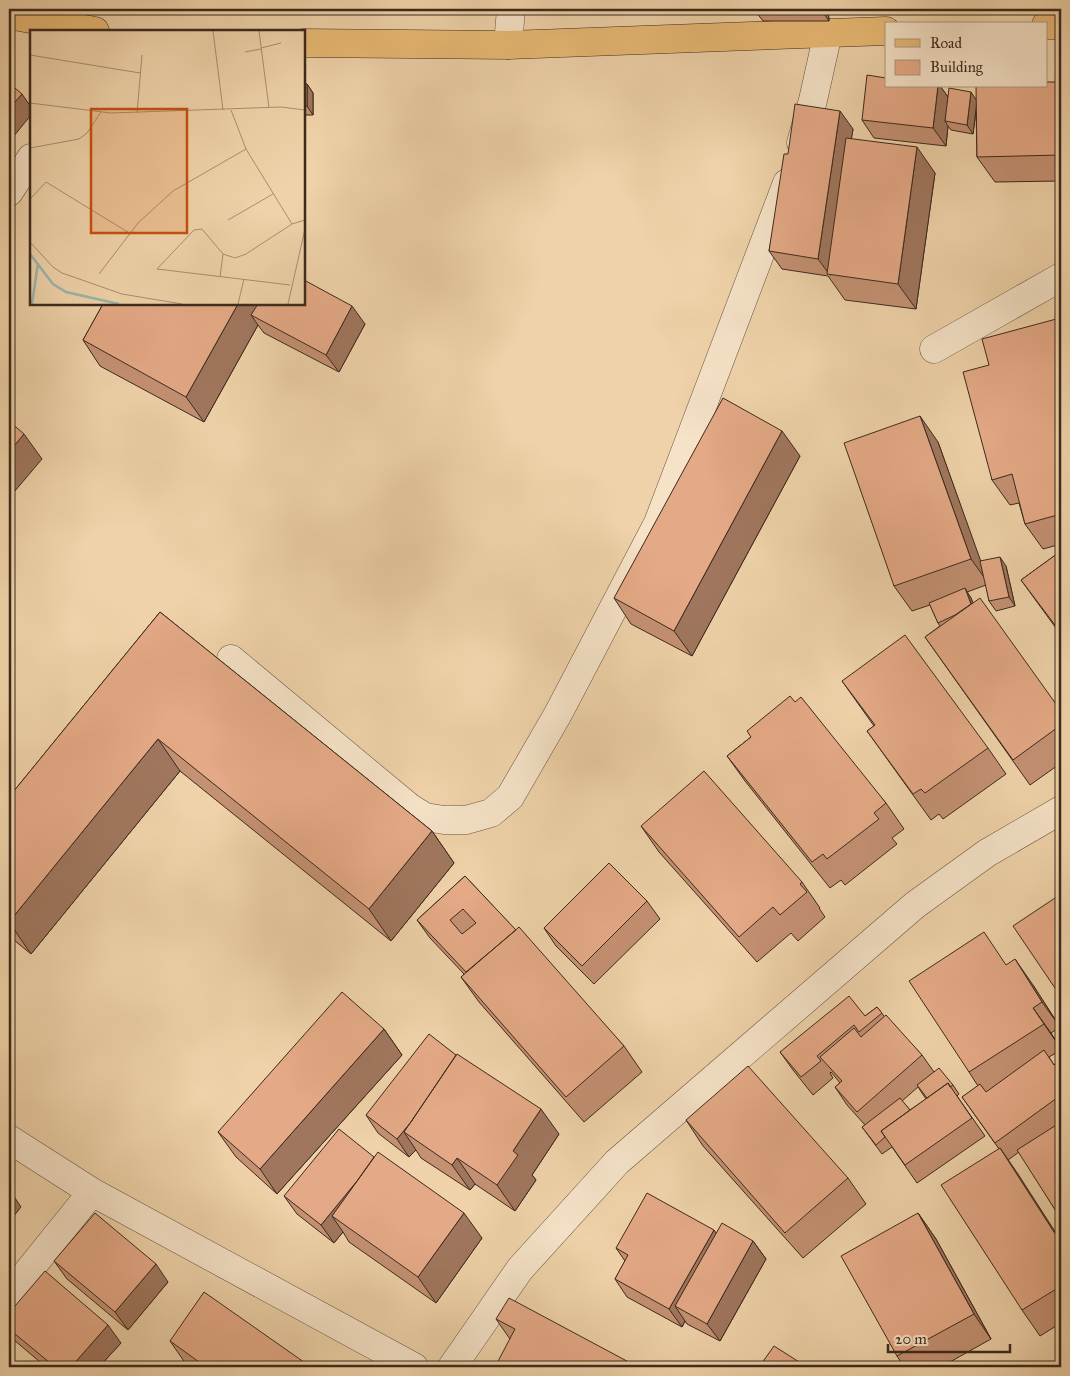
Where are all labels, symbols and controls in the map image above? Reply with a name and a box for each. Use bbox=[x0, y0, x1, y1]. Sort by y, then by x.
legend bbox=[885, 22, 1048, 88]
inset map bbox=[30, 30, 305, 305]
text: Road bbox=[930, 34, 962, 52]
text: Building bbox=[930, 58, 984, 76]
scale bar bbox=[888, 1321, 1010, 1353]
text: 20 m bbox=[895, 1330, 927, 1348]

